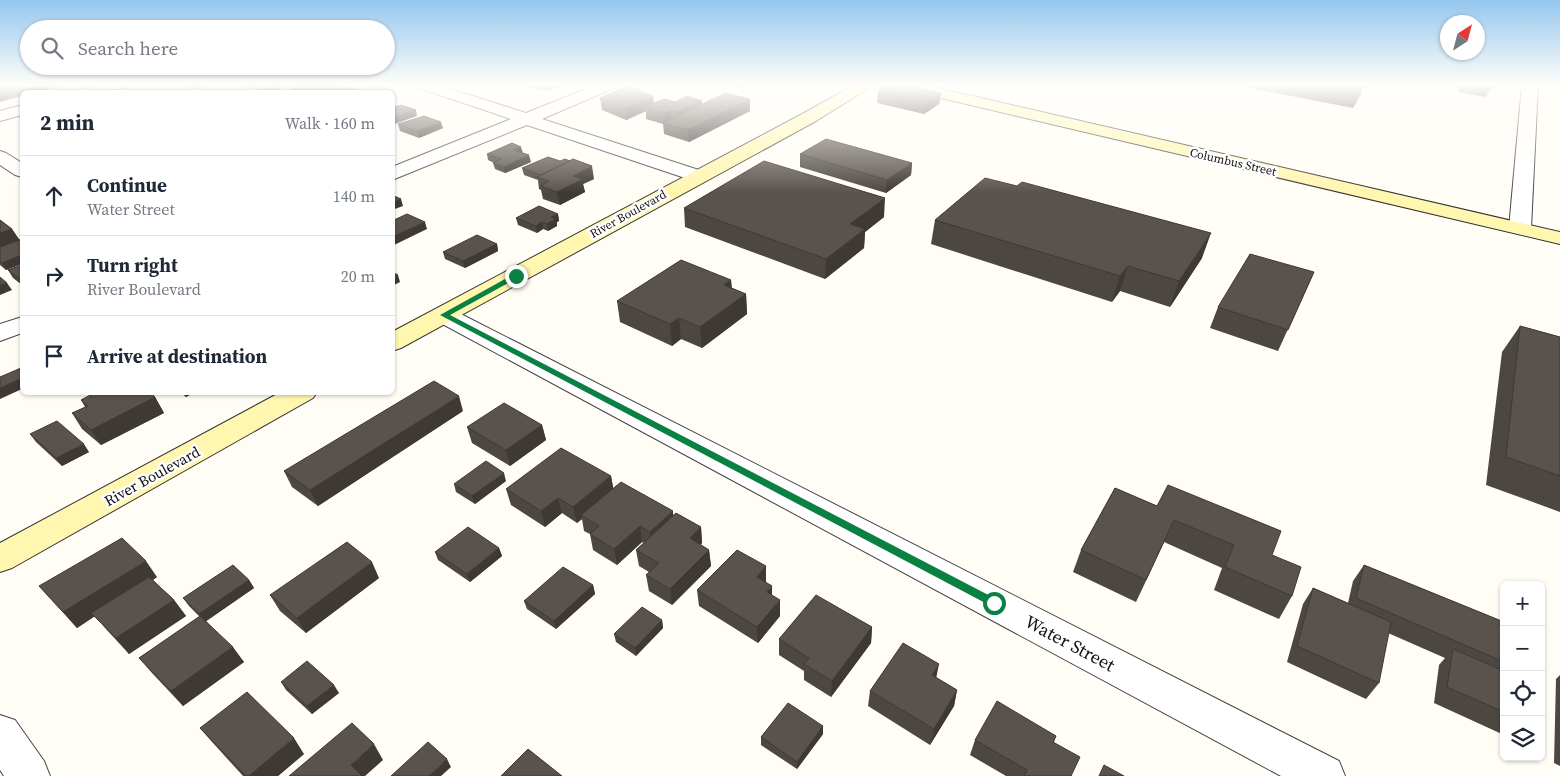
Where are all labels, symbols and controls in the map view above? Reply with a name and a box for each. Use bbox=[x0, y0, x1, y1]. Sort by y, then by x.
north arrow bbox=[1440, 15, 1485, 60]
search box bbox=[20, 20, 395, 75]
icon: search bbox=[38, 34, 66, 62]
text: Search here bbox=[78, 35, 178, 61]
text: 2 min bbox=[40, 108, 95, 137]
text: Walk · 160 m bbox=[285, 112, 375, 134]
street label: Columbus Street bbox=[1188, 144, 1278, 180]
text: Continue bbox=[87, 172, 167, 198]
icon: ahead bbox=[40, 182, 68, 210]
text: 140 m bbox=[333, 185, 375, 207]
street label: River Boulevard bbox=[587, 186, 669, 242]
text: Water Street bbox=[87, 198, 175, 220]
text: Turn right bbox=[87, 252, 178, 278]
icon: right bbox=[40, 262, 68, 290]
text: 20 m bbox=[341, 265, 375, 287]
route end bbox=[505, 265, 528, 288]
text: River Boulevard bbox=[87, 278, 201, 300]
icon: arrive bbox=[40, 342, 68, 370]
text: Arrive at destination bbox=[87, 343, 267, 369]
street label: River Boulevard bbox=[100, 441, 204, 511]
map controls bbox=[1500, 581, 1545, 761]
button: + bbox=[1500, 581, 1545, 626]
route start bbox=[983, 592, 1006, 615]
street label: Water Street bbox=[1021, 609, 1120, 677]
button: − bbox=[1500, 626, 1545, 671]
button: locate bbox=[1500, 671, 1545, 716]
button: layers bbox=[1500, 716, 1545, 761]

